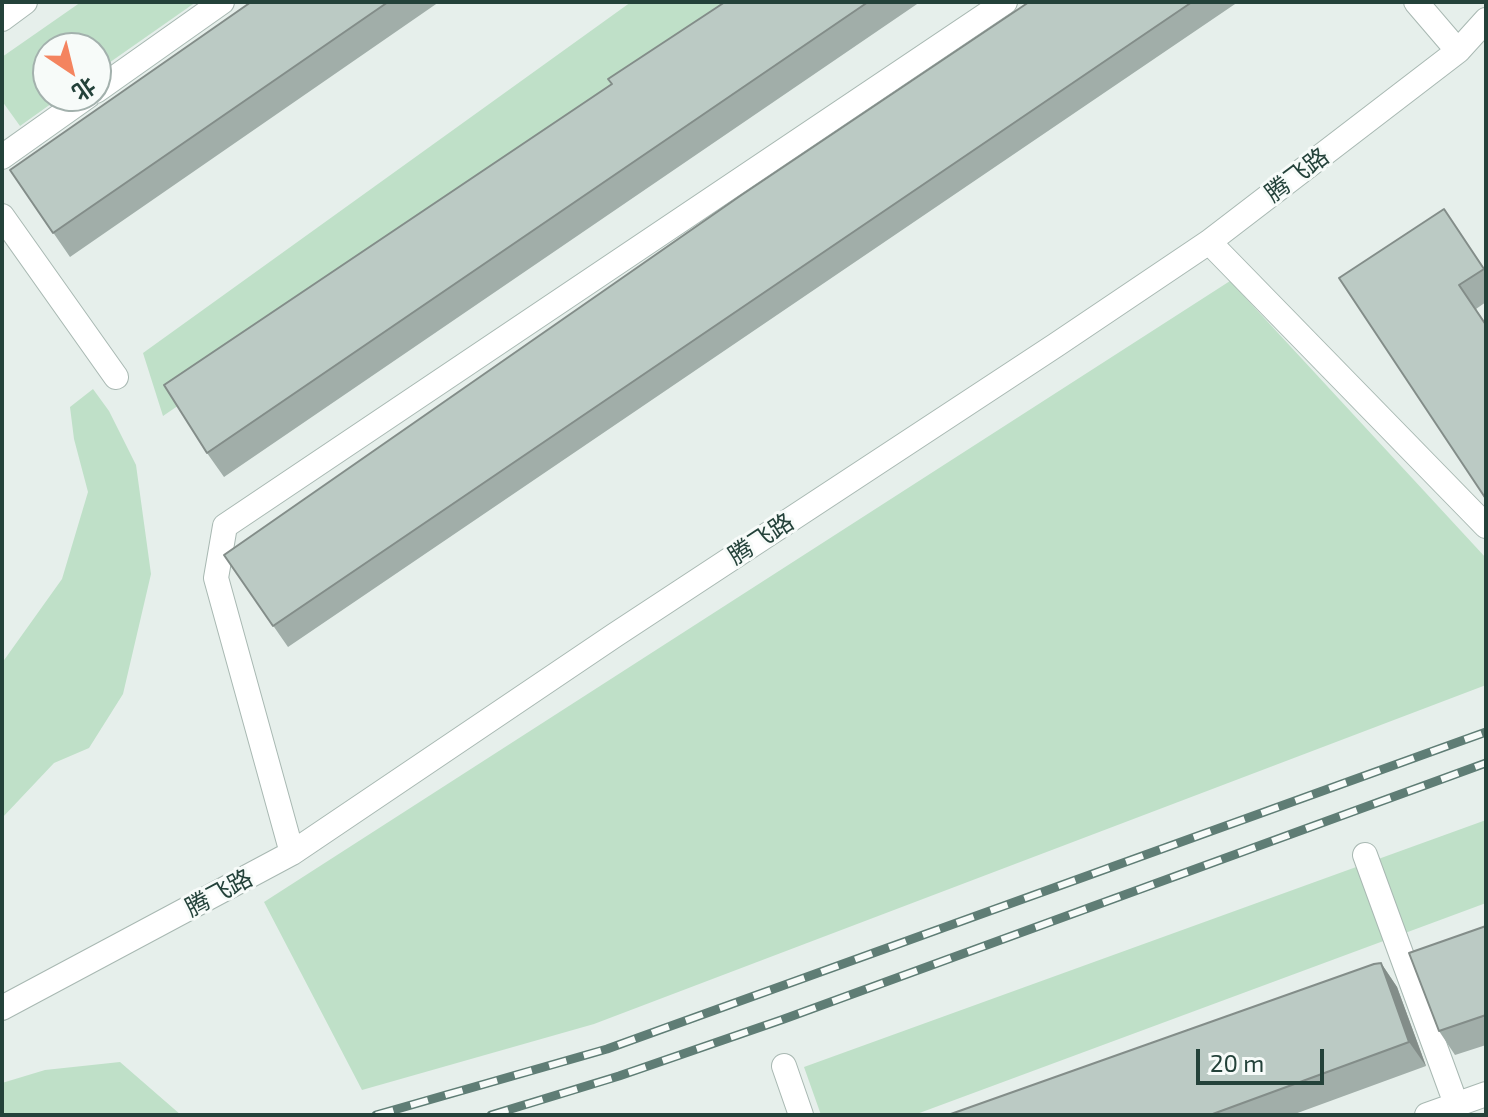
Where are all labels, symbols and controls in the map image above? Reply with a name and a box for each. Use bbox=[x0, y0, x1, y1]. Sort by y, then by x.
north arrow bbox=[32, 32, 112, 112]
text: 北 bbox=[68, 73, 101, 107]
street label: 腾飞路 bbox=[1260, 142, 1334, 208]
street label: 腾飞路 bbox=[723, 507, 799, 571]
street label: 腾飞路 bbox=[180, 863, 258, 923]
scale bar bbox=[1200, 1033, 1328, 1083]
text: 20 m bbox=[1210, 1048, 1264, 1077]

